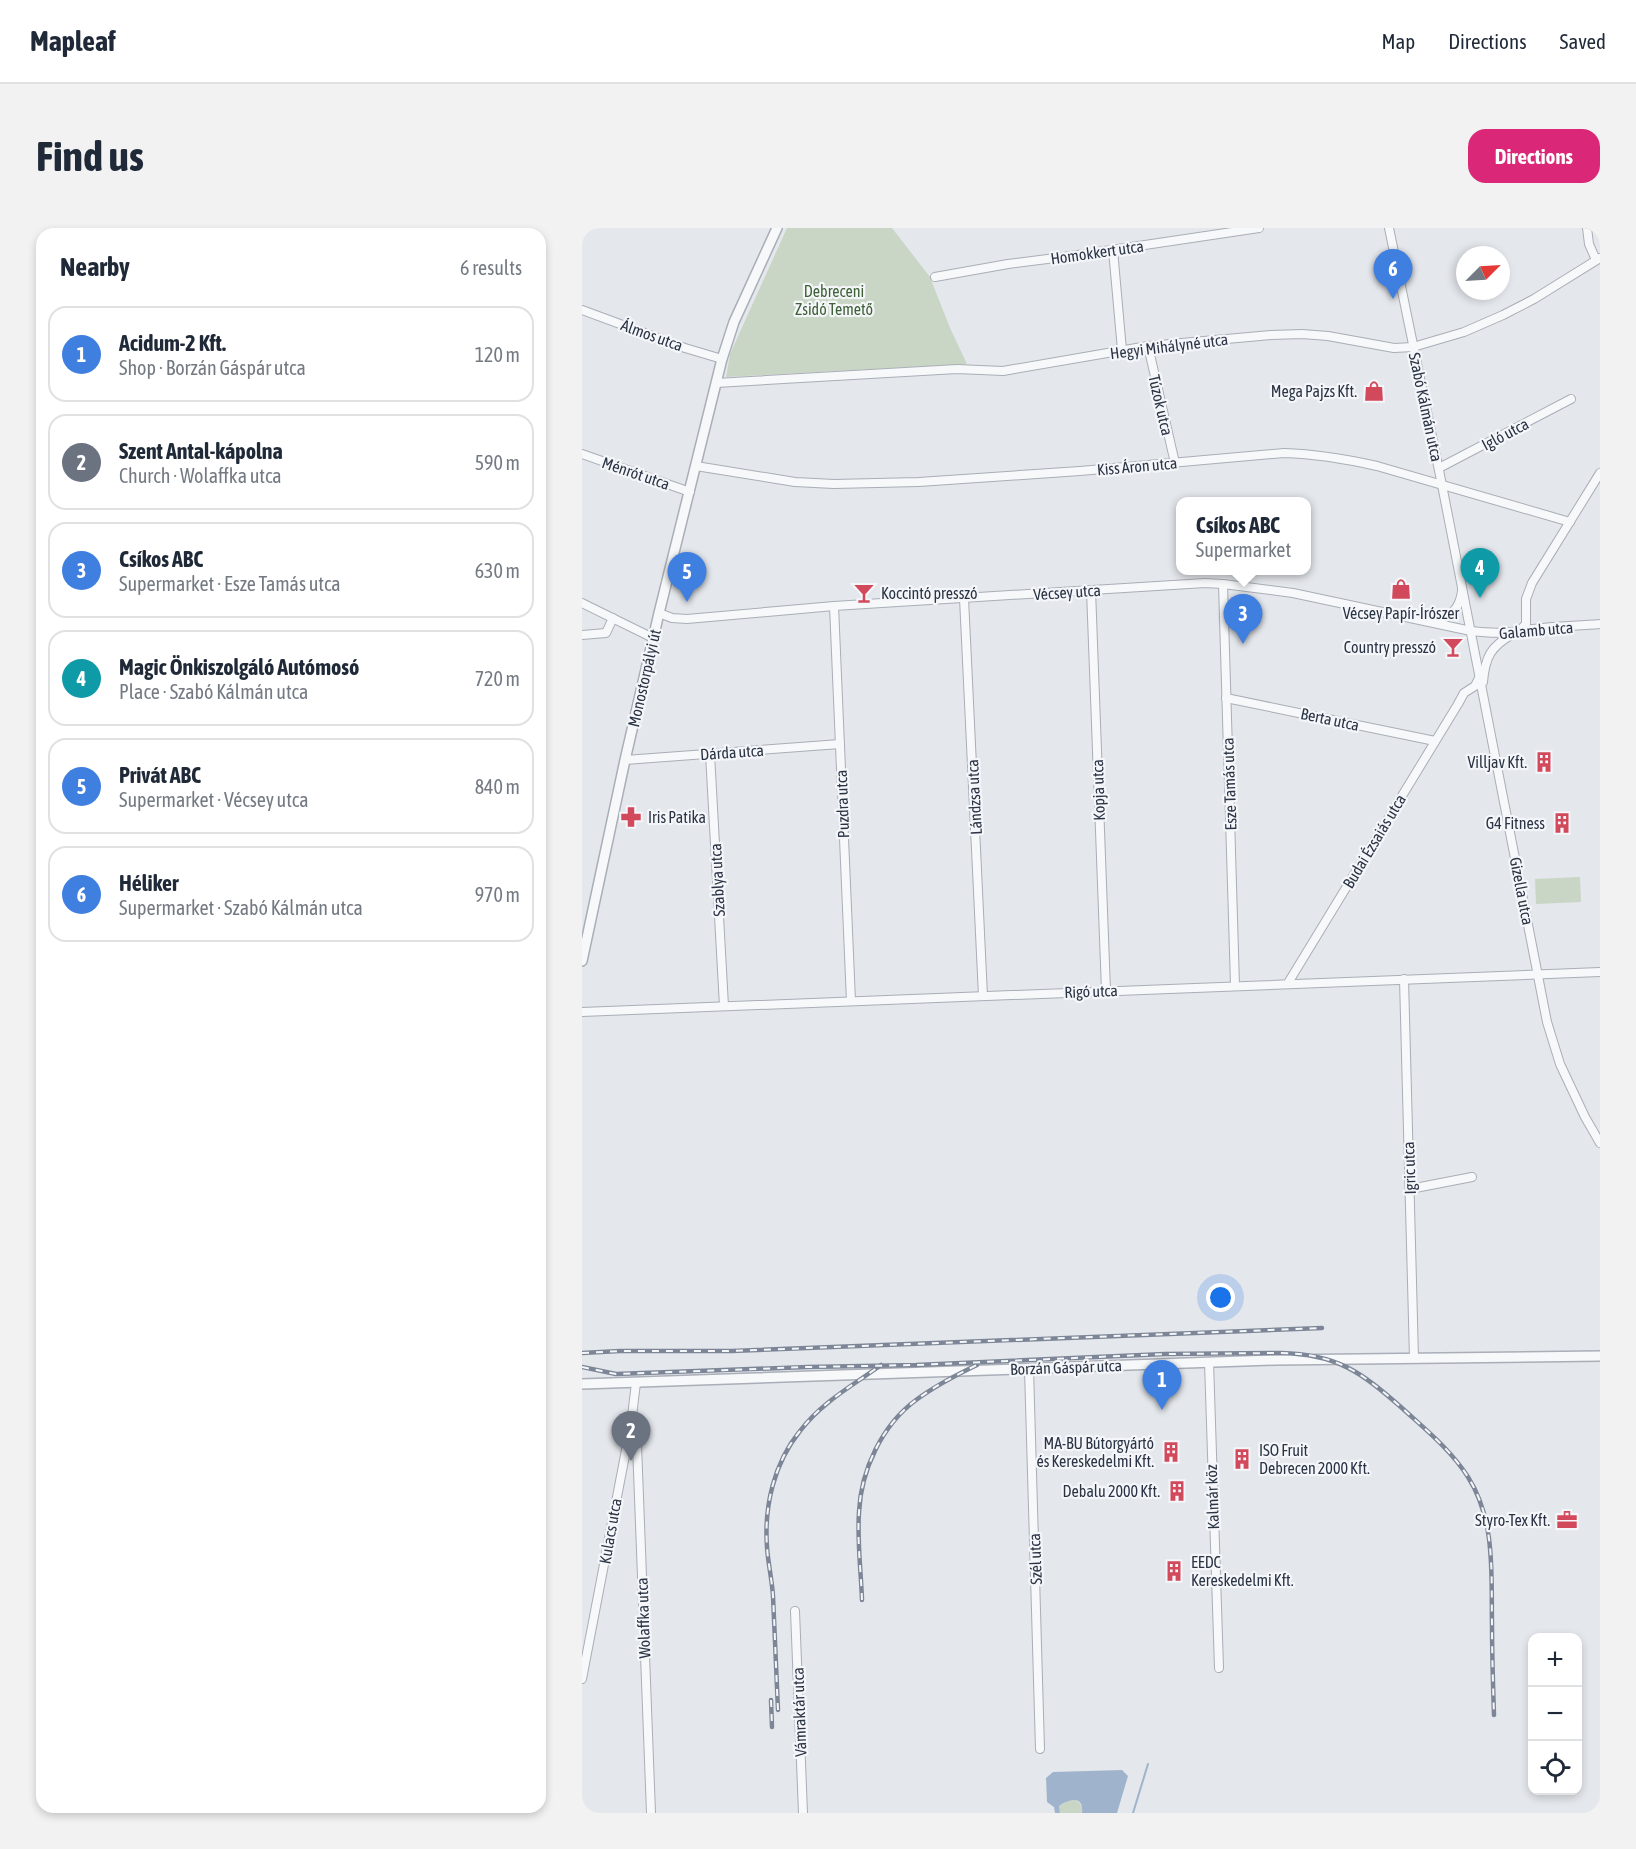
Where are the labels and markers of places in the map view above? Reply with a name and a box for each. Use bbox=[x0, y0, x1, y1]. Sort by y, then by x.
pin: 6 bbox=[1374, 250, 1412, 299]
shop icon: Mega Pajzs Kft. bbox=[1362, 379, 1386, 403]
place label: Mega Pajzs Kft. bbox=[1271, 382, 1357, 401]
pin: 4 bbox=[1460, 548, 1500, 598]
pin: 5 bbox=[668, 552, 706, 602]
shop icon: Vécsey Papír-Írószer bbox=[1389, 577, 1413, 601]
bar icon: Koccintó presszó bbox=[852, 581, 876, 605]
place label: Koccintó presszó bbox=[881, 584, 977, 603]
pin: 3 bbox=[1224, 594, 1262, 644]
place label: Vécsey Papír-Írószer bbox=[1343, 604, 1460, 623]
bar icon: Country presszó bbox=[1441, 635, 1465, 659]
place label: Country presszó bbox=[1344, 638, 1436, 657]
building icon: Villjav Kft. bbox=[1532, 750, 1556, 774]
place label: Villjav Kft. bbox=[1467, 753, 1527, 772]
pharmacy icon: Iris Patika bbox=[619, 805, 643, 829]
place label: Iris Patika bbox=[648, 808, 706, 826]
building icon: G4 Fitness bbox=[1550, 811, 1574, 835]
place label: G4 Fitness bbox=[1486, 814, 1545, 832]
pin: 1 bbox=[1142, 1360, 1182, 1410]
pin: 2 bbox=[611, 1412, 650, 1461]
place label: MA-BU Bútorgyártó és Kereskedelmi Kft. bbox=[1036, 1434, 1154, 1470]
building icon: MA-BU Bútorgyártó és Kereskedelmi Kft. bbox=[1159, 1440, 1183, 1464]
place label: ISO Fruit Debrecen 2000 Kft. bbox=[1259, 1441, 1370, 1477]
building icon: ISO Fruit Debrecen 2000 Kft. bbox=[1230, 1447, 1254, 1471]
building icon: Debalu 2000 Kft. bbox=[1165, 1479, 1189, 1503]
place label: Debalu 2000 Kft. bbox=[1063, 1482, 1160, 1500]
office icon: Styro-Tex Kft. bbox=[1555, 1508, 1579, 1532]
place label: Styro-Tex Kft. bbox=[1475, 1511, 1550, 1530]
place label: EEDC Kereskedelmi Kft. bbox=[1191, 1553, 1294, 1589]
building icon: EEDC Kereskedelmi Kft. bbox=[1162, 1559, 1186, 1583]

